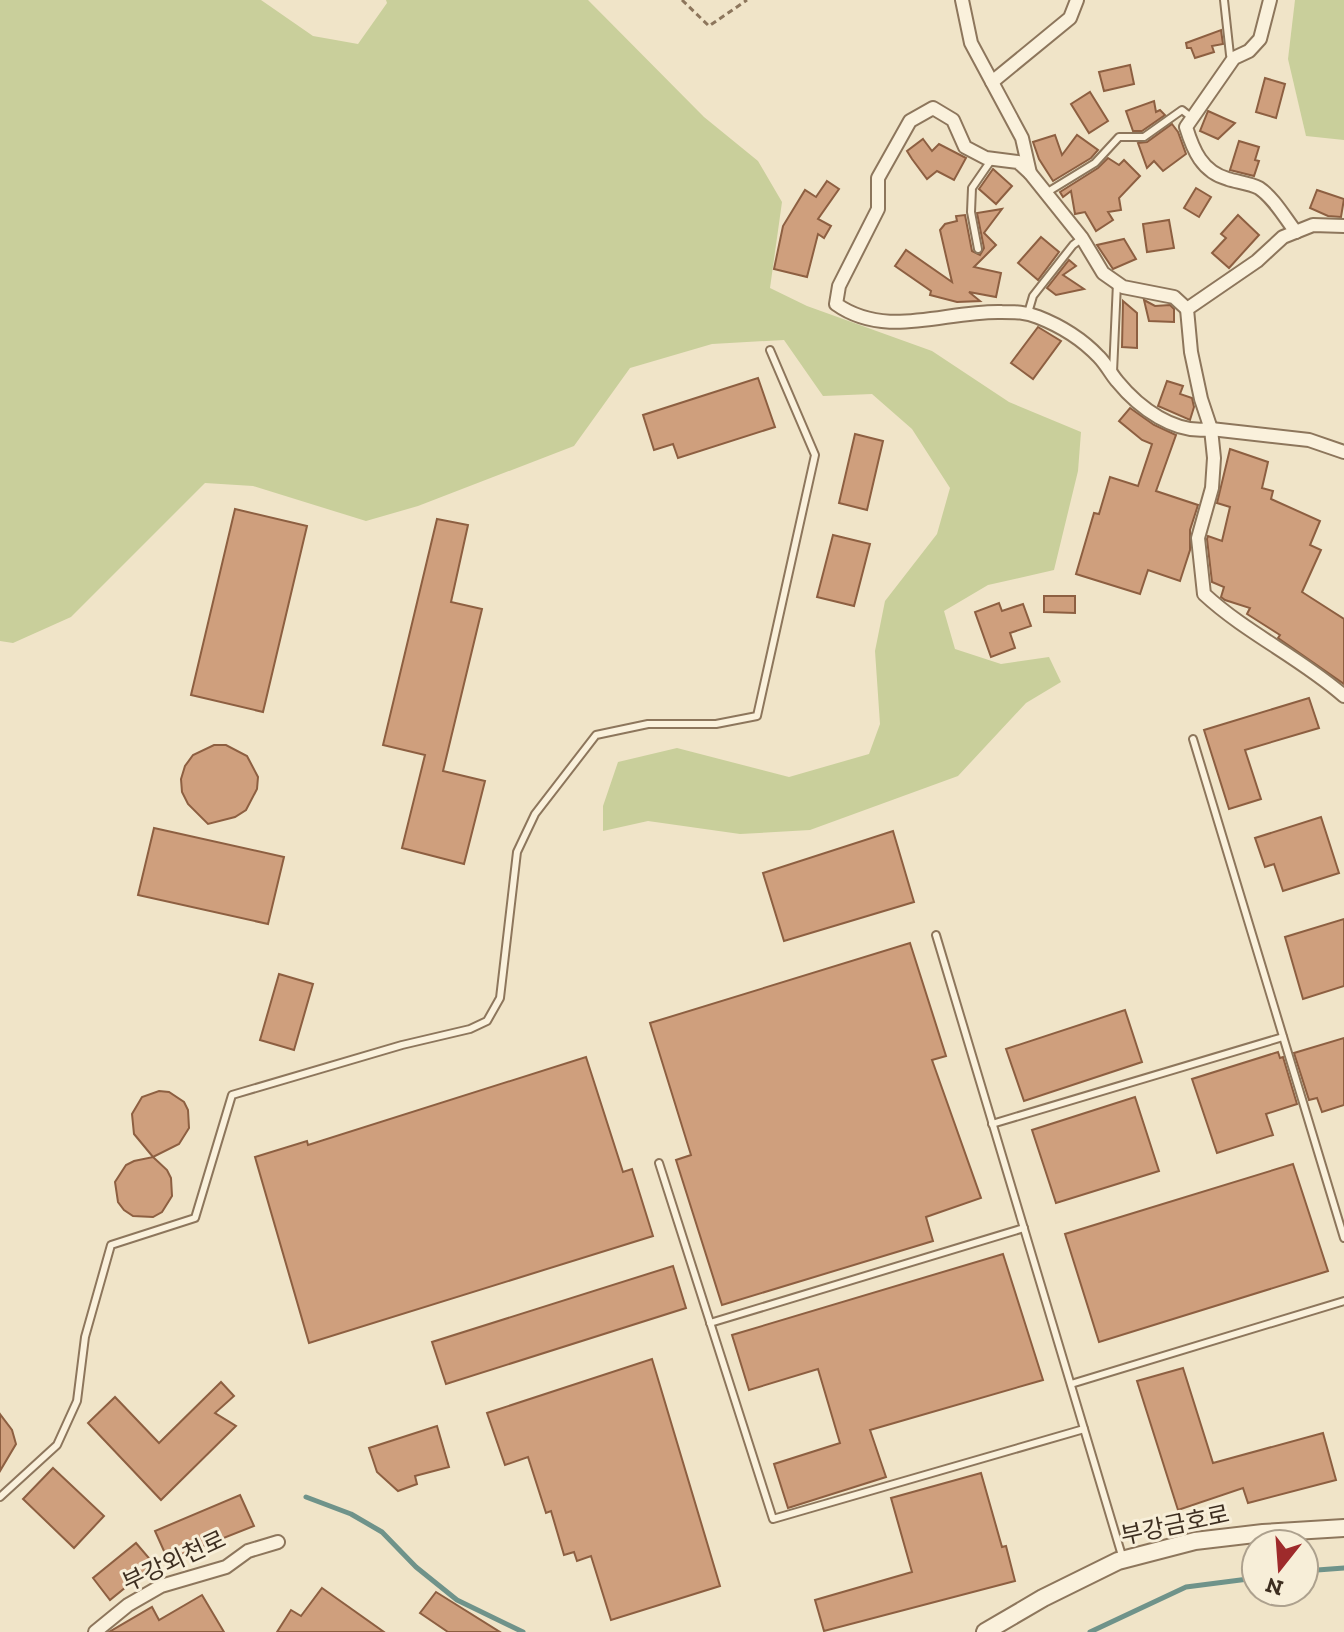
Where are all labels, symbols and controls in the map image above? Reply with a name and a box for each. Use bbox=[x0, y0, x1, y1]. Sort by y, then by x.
street label: 부강금호로 bbox=[1118, 1499, 1232, 1550]
street label: 부강외천로 bbox=[118, 1524, 230, 1597]
north arrow bbox=[1240, 1528, 1320, 1608]
text: N bbox=[1262, 1571, 1286, 1602]

